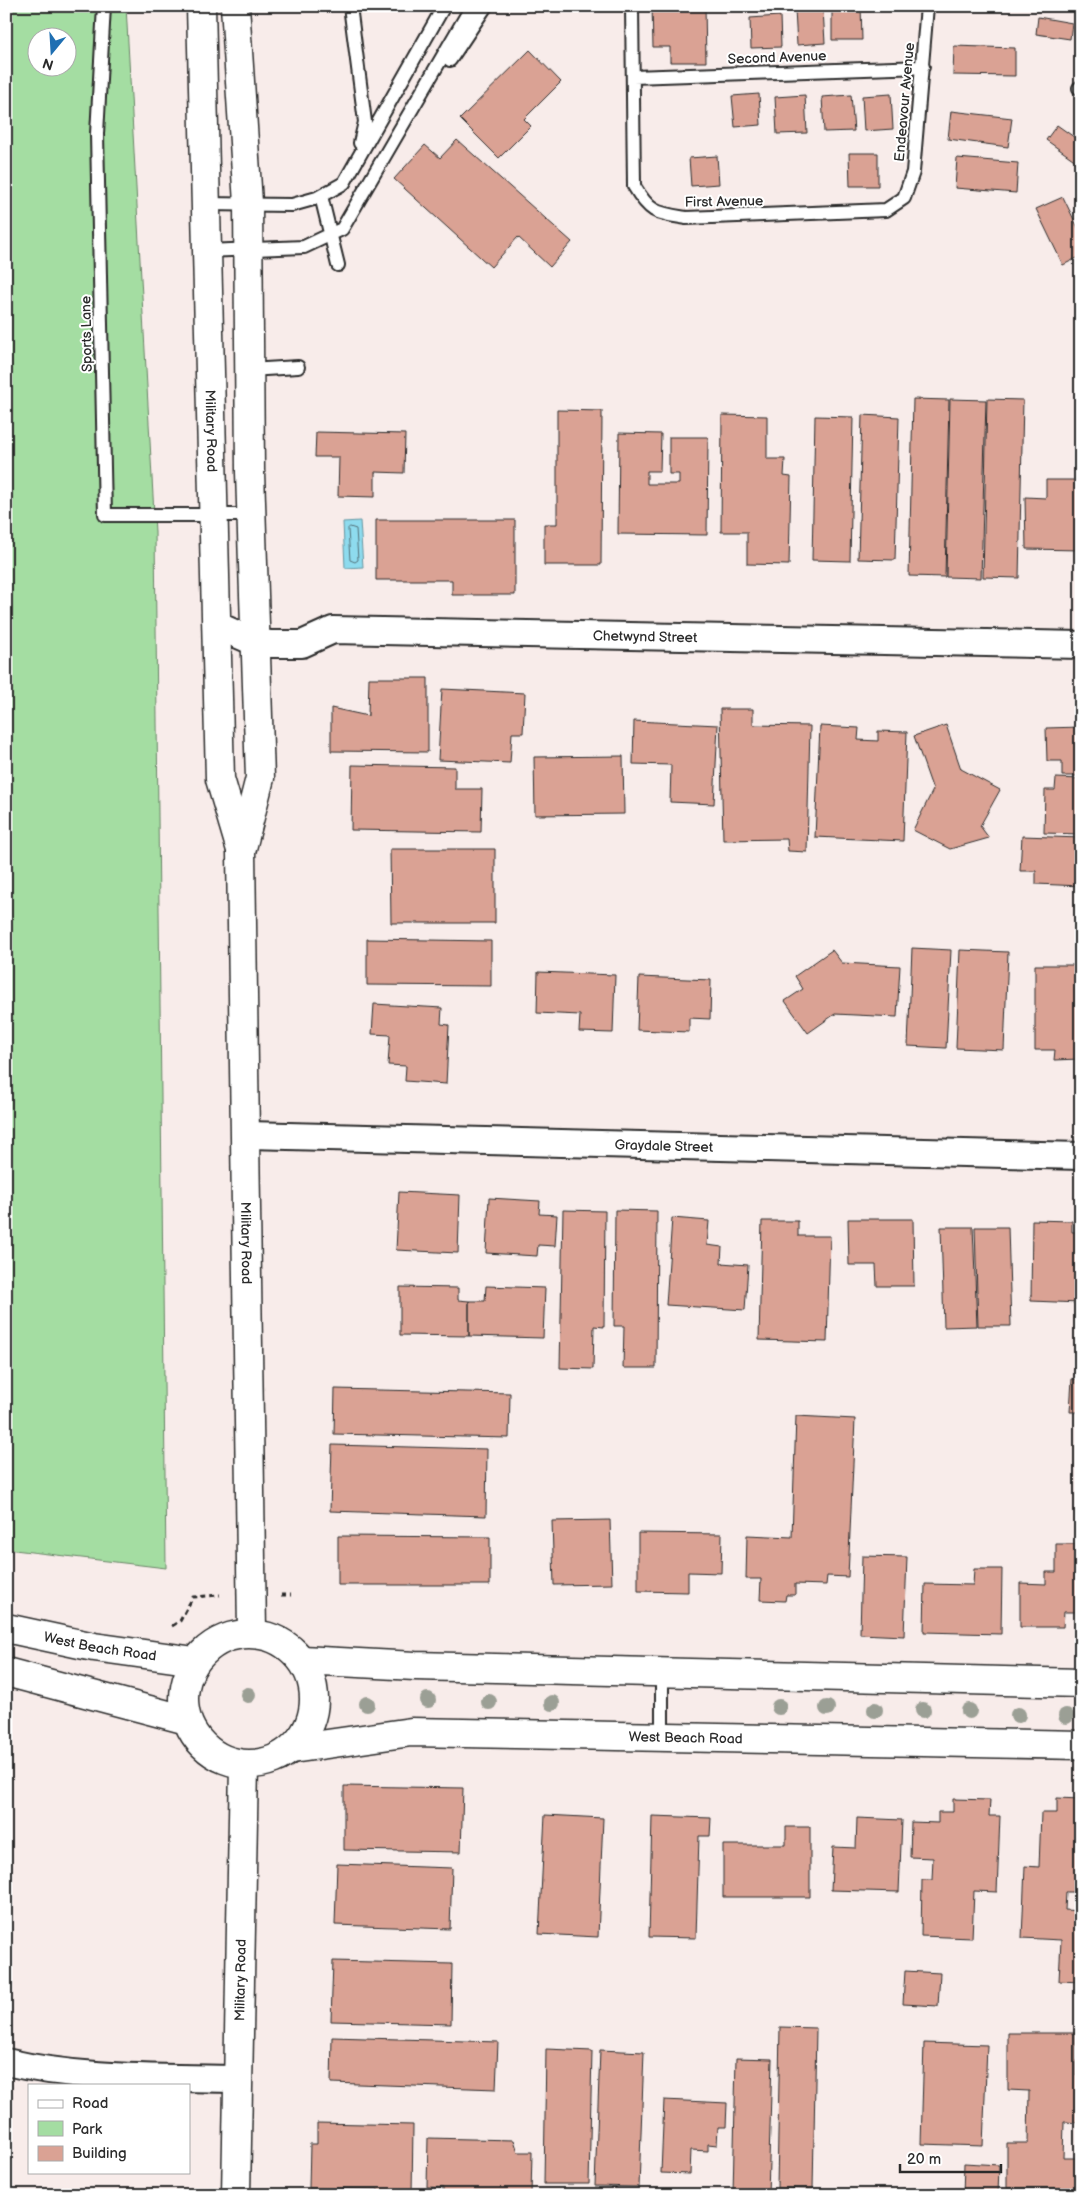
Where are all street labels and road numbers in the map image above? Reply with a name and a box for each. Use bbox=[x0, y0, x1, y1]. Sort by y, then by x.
street label: Endeavour Avenue bbox=[891, 42, 918, 162]
street label: Second Avenue bbox=[727, 47, 827, 68]
street label: First Avenue bbox=[685, 192, 763, 211]
street label: Sports Lane bbox=[77, 296, 96, 372]
street label: Military Road bbox=[201, 389, 220, 472]
street label: Chetwynd Street bbox=[593, 627, 698, 646]
street label: Graydale Street bbox=[614, 1136, 714, 1156]
street label: Military Road bbox=[237, 1202, 255, 1284]
street label: West Beach Road bbox=[42, 1628, 157, 1665]
street label: West Beach Road bbox=[629, 1728, 743, 1747]
street label: Military Road bbox=[231, 1939, 250, 2021]

